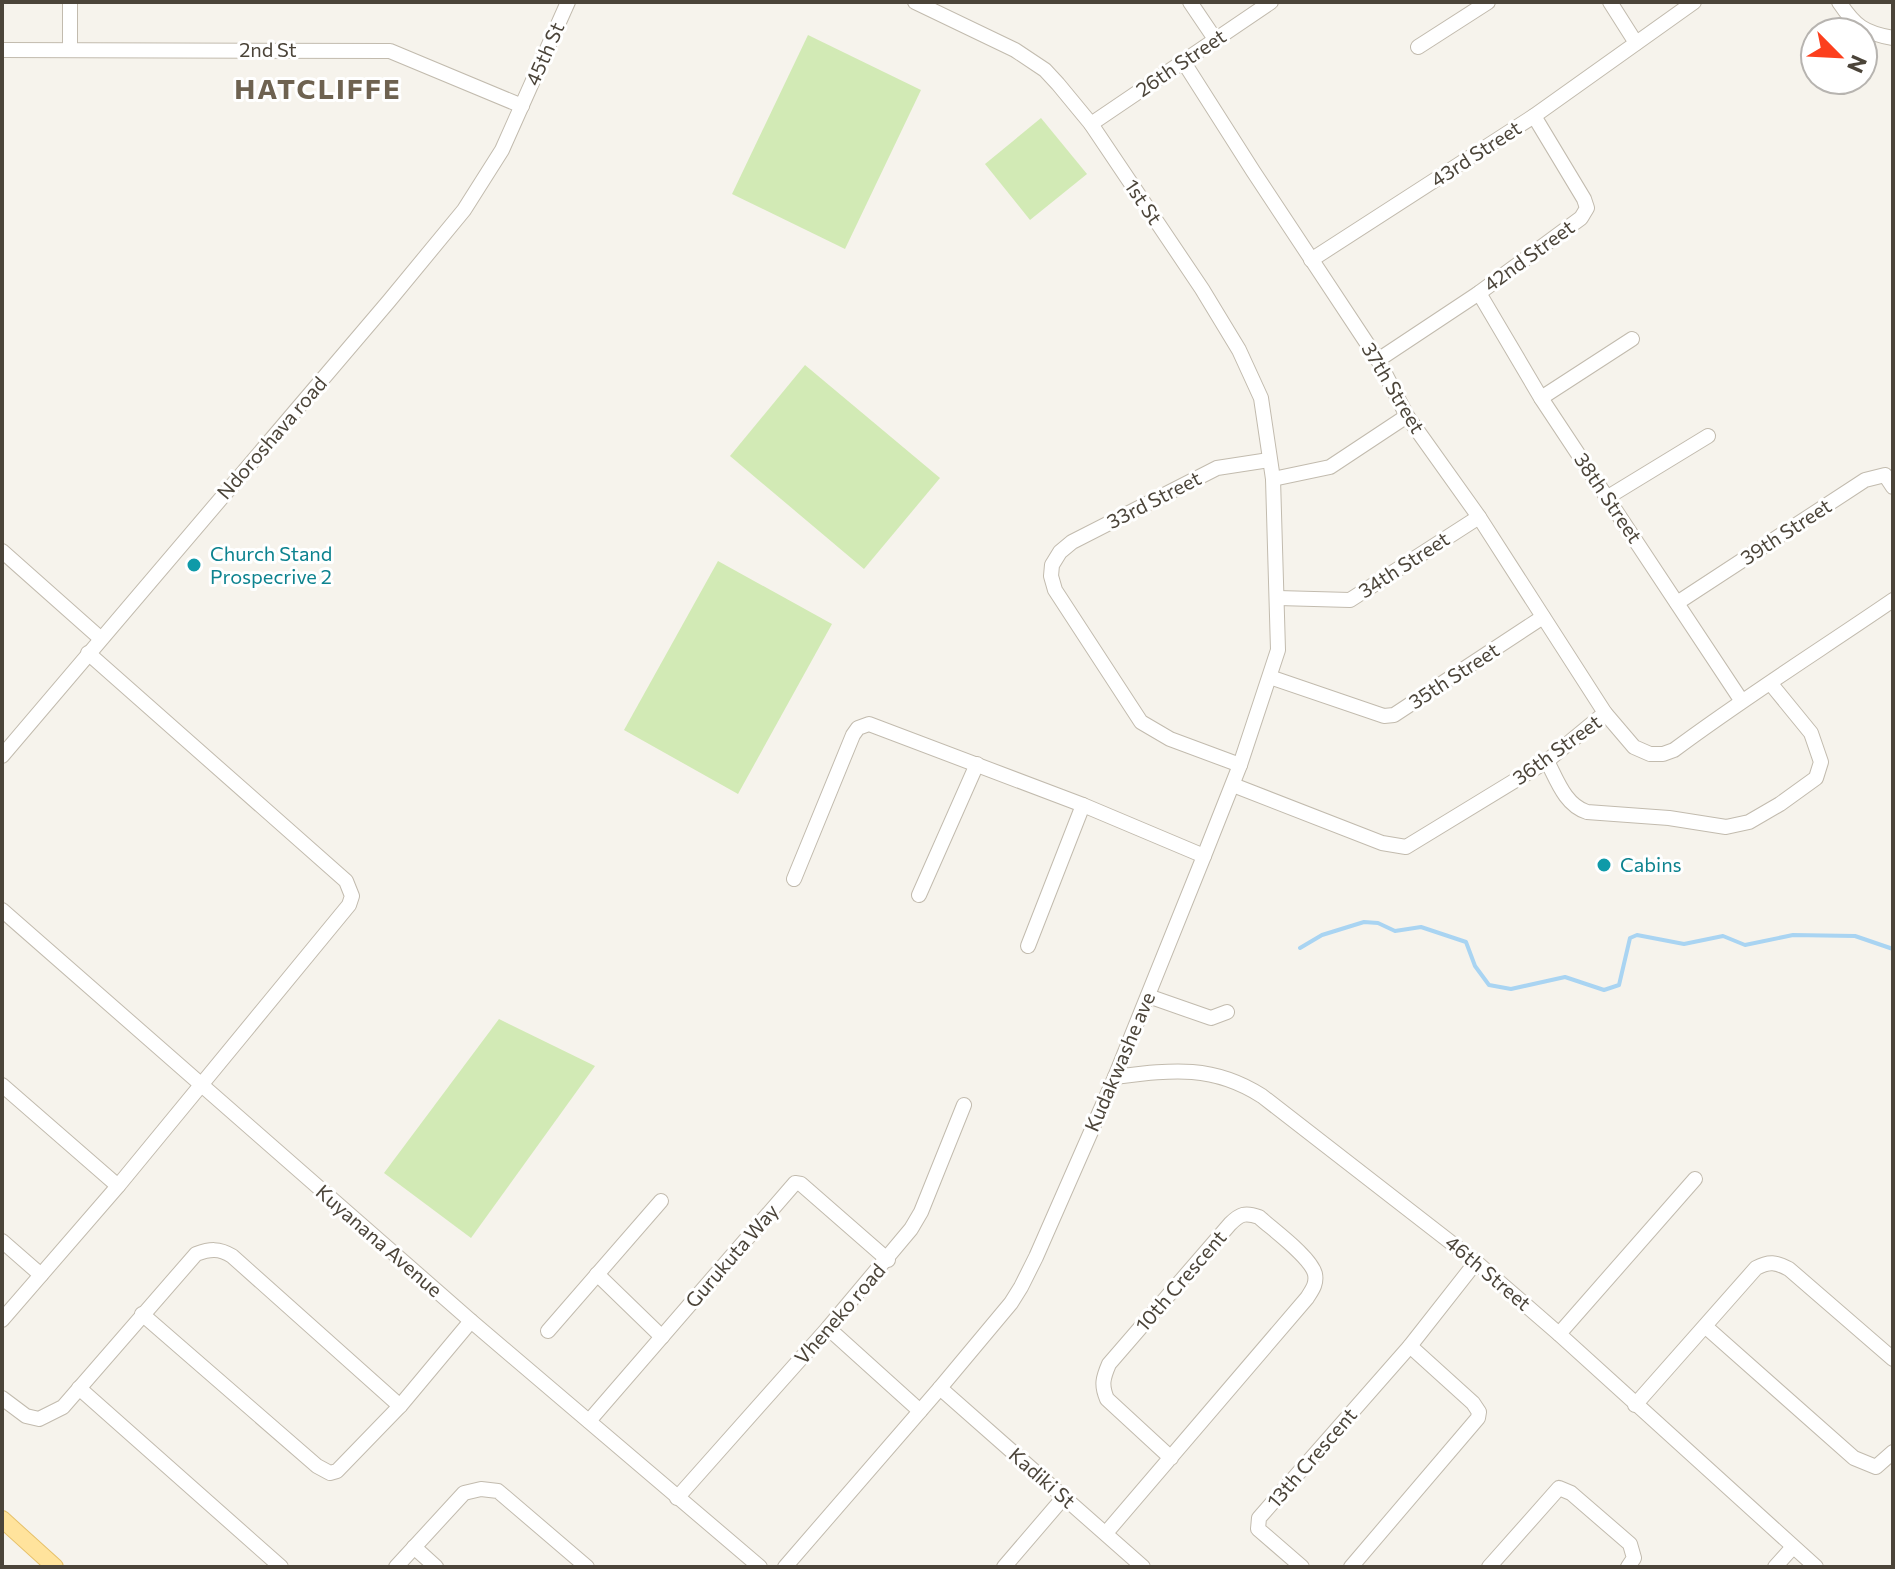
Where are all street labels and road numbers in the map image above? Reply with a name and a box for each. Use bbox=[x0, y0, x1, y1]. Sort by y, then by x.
street label: 45th St bbox=[520, 18, 569, 89]
street label: 26th Street bbox=[1131, 23, 1230, 101]
street label: 2nd St bbox=[239, 37, 297, 61]
street label: 43rd Street bbox=[1426, 115, 1525, 191]
street label: 1st St bbox=[1120, 174, 1168, 229]
street label: 42nd Street bbox=[1478, 214, 1578, 296]
street label: 37th Street bbox=[1357, 338, 1430, 437]
street label: Ndoroshava road bbox=[211, 371, 331, 504]
street label: 38th Street bbox=[1570, 448, 1648, 547]
street label: 33rd Street bbox=[1103, 465, 1205, 533]
street label: 39th Street bbox=[1735, 493, 1835, 569]
street label: 34th Street bbox=[1354, 526, 1453, 602]
street label: 35th Street bbox=[1404, 637, 1503, 713]
street label: 36th Street bbox=[1507, 709, 1605, 789]
street label: Kudakwashe ave bbox=[1079, 988, 1159, 1135]
street label: Kuyanana Avenue bbox=[312, 1179, 448, 1302]
street label: Gurukuta Way bbox=[680, 1199, 783, 1312]
street label: 10th Crescent bbox=[1130, 1225, 1231, 1336]
street label: 46th Street bbox=[1441, 1230, 1536, 1315]
street label: Vheneko road bbox=[789, 1258, 889, 1369]
street label: 13th Crescent bbox=[1261, 1402, 1361, 1512]
street label: Kadiki St bbox=[1005, 1442, 1081, 1513]

